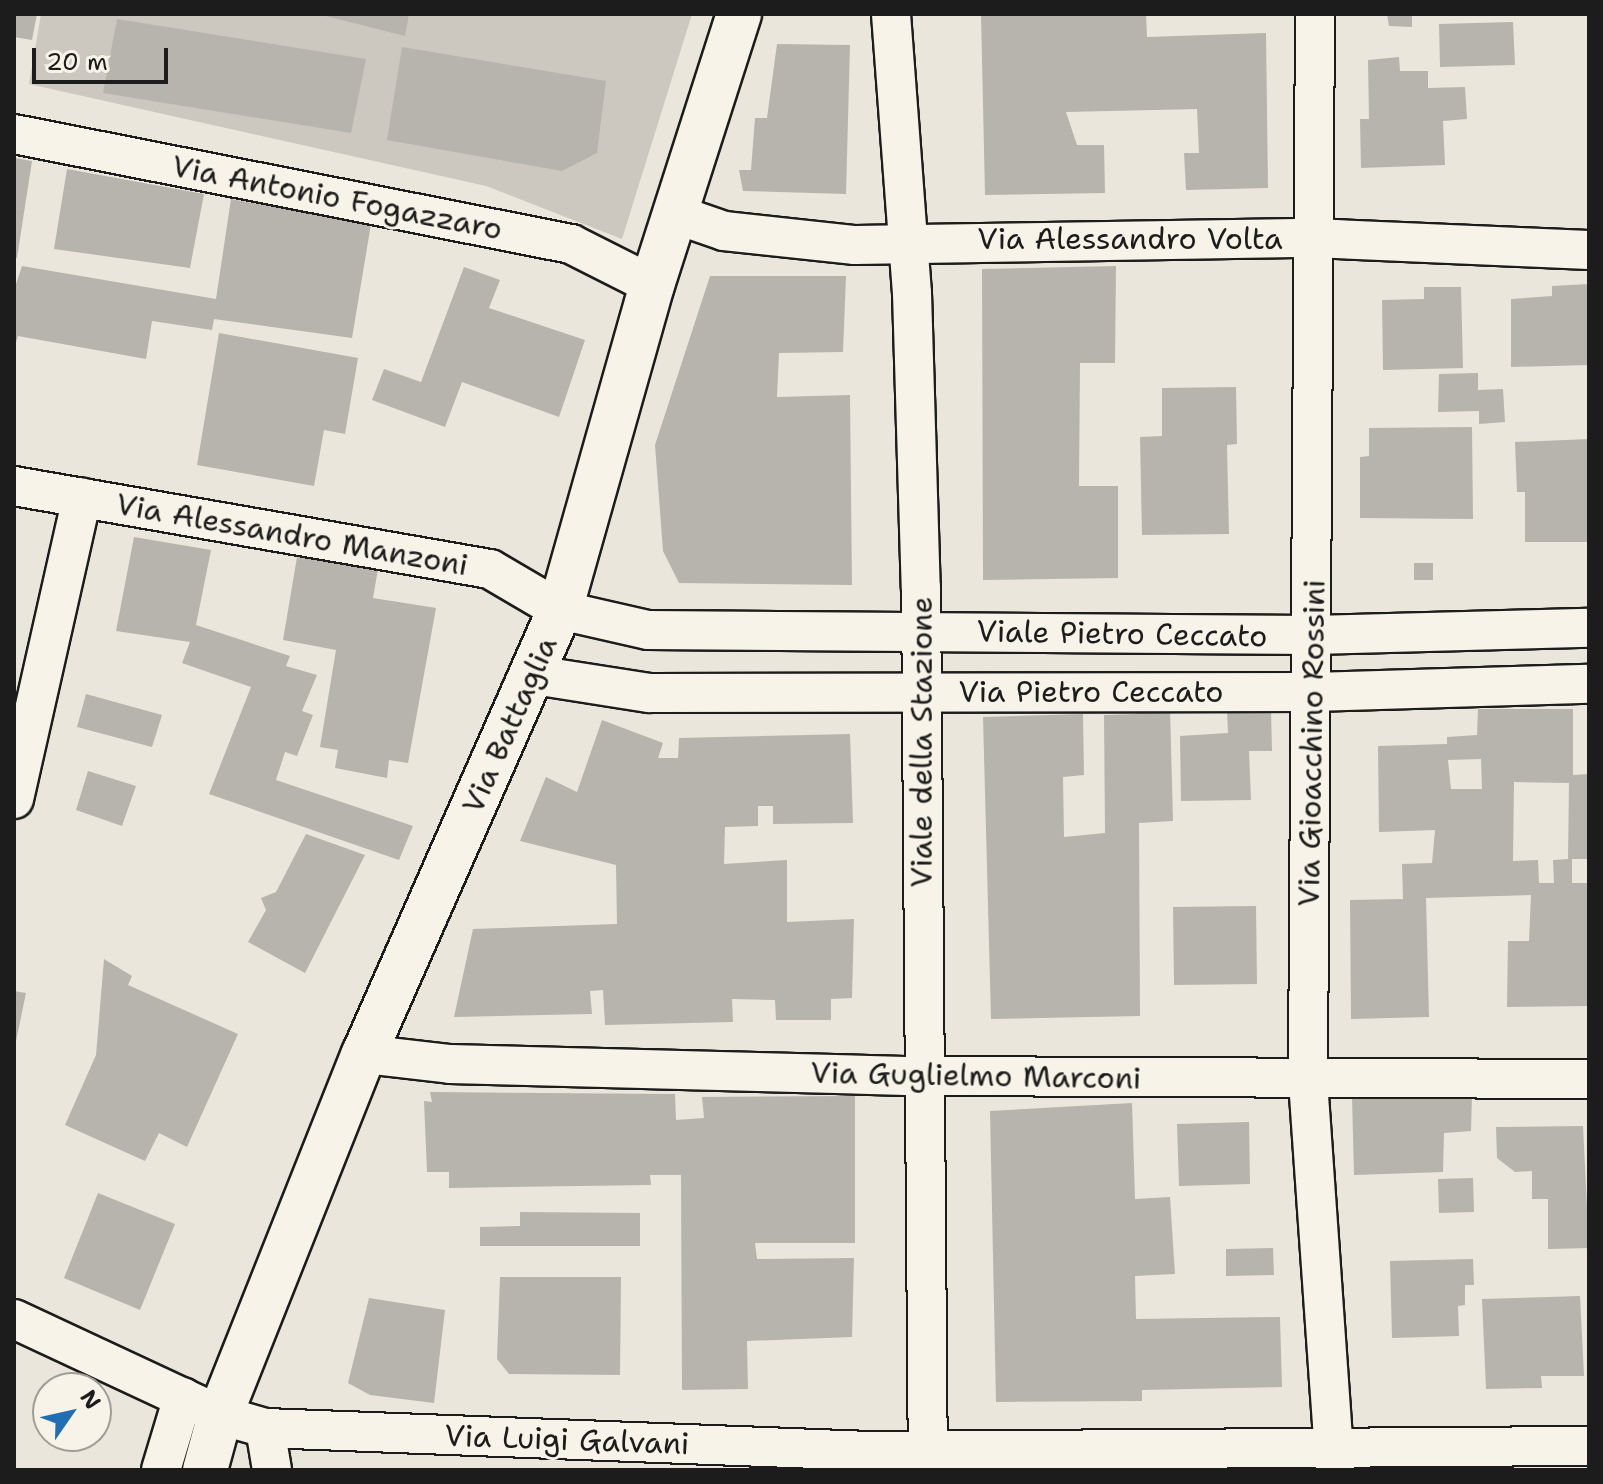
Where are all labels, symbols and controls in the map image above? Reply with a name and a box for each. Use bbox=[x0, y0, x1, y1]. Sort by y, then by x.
scale bar bbox=[36, 32, 172, 82]
text: 20 m bbox=[46, 46, 108, 78]
street label: Via Antonio Fogazzaro bbox=[169, 148, 505, 248]
street label: Via Alessandro Volta bbox=[977, 221, 1283, 257]
street label: Via Alessandro Manzoni bbox=[113, 486, 471, 584]
street label: Via Gioacchino Rossini bbox=[1291, 579, 1333, 907]
street label: Viale della Stazione bbox=[904, 596, 940, 888]
street label: Viale Pietro Ceccato bbox=[976, 613, 1268, 655]
street label: Via Battaglia bbox=[455, 631, 565, 819]
street label: Via Pietro Ceccato bbox=[959, 674, 1223, 710]
street label: Via Guglielmo Marconi bbox=[810, 1055, 1142, 1097]
north arrow bbox=[32, 1372, 112, 1452]
text: N bbox=[74, 1384, 108, 1415]
street label: Via Luigi Galvani bbox=[444, 1418, 690, 1462]

